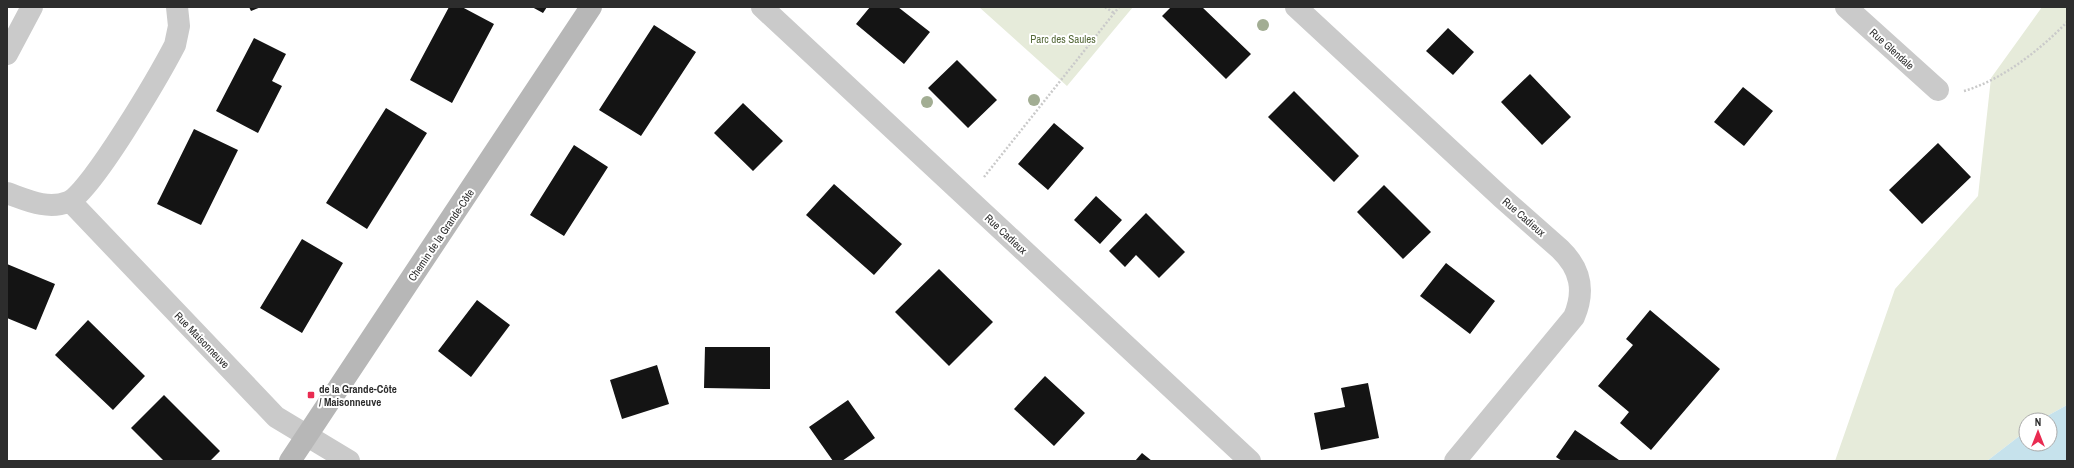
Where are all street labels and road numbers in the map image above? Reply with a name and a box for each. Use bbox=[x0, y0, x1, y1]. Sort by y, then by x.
street label: Rue Glendale bbox=[1867, 25, 1917, 73]
street label: Chemin de la Grande-Côte bbox=[405, 186, 477, 284]
street label: Rue Cadieux bbox=[1500, 194, 1549, 240]
street label: Rue Cadieux bbox=[982, 211, 1030, 257]
street label: Rue Maisonneuve bbox=[172, 309, 232, 371]

